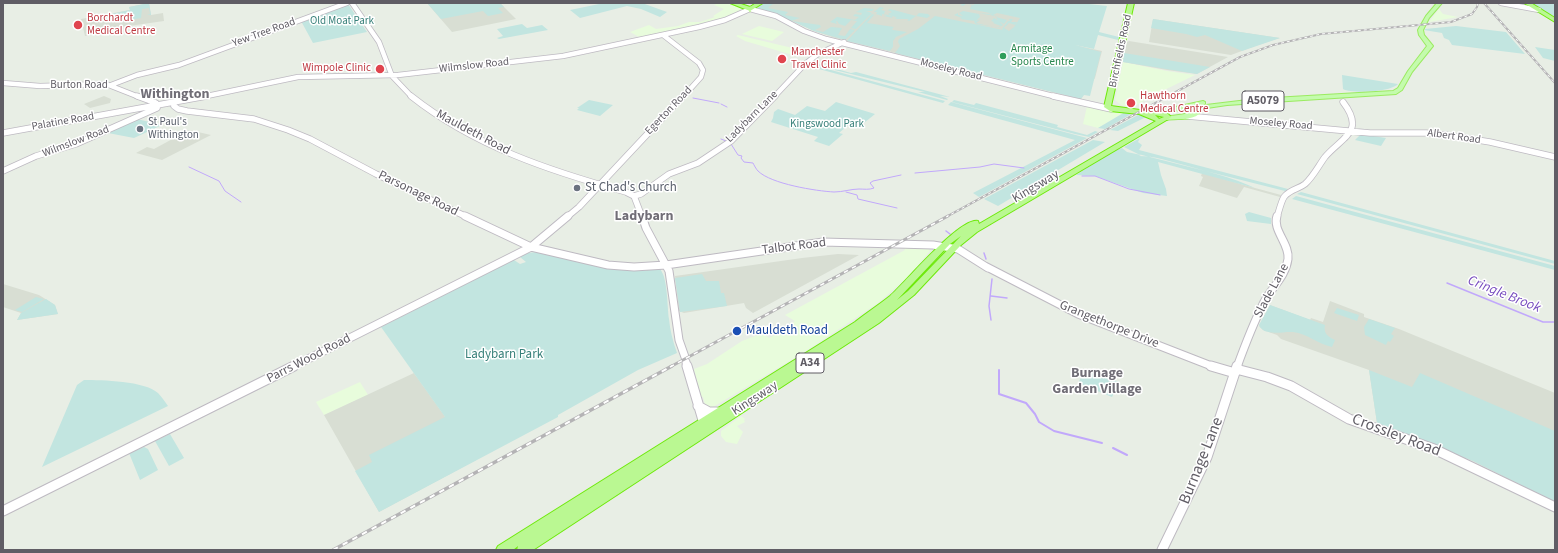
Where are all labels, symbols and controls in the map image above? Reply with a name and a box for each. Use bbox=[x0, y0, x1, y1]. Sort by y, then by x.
place label: Borchardt Medical Centre bbox=[87, 12, 155, 38]
street label: Birchfields Road bbox=[1107, 13, 1135, 89]
street label: Yew Tree Road bbox=[231, 15, 297, 51]
park label: Old Moat Park bbox=[310, 15, 374, 29]
marker: Borchardt Medical Centre bbox=[72, 19, 84, 31]
place label: Armitage Sports Centre bbox=[1011, 43, 1074, 69]
place label: Manchester Travel Clinic bbox=[791, 46, 847, 72]
marker: Armitage Sports Centre bbox=[998, 51, 1008, 61]
marker: Manchester Travel Clinic bbox=[776, 53, 788, 65]
street label: Wilmslow Road bbox=[438, 56, 510, 76]
street label: Moseley Road bbox=[919, 56, 983, 84]
place label: Wimpole Clinic bbox=[302, 62, 371, 76]
marker: Wimpole Clinic bbox=[374, 63, 386, 75]
street label: Burton Road bbox=[50, 79, 108, 93]
street label: Egerton Road bbox=[643, 84, 695, 138]
district label: Withington bbox=[141, 87, 209, 103]
street label: Ladybarn Lane bbox=[723, 88, 781, 146]
place label: Hawthorn Medical Centre bbox=[1140, 90, 1208, 116]
road number: A5079 bbox=[1242, 91, 1284, 111]
marker: Hawthorn Medical Centre bbox=[1125, 97, 1137, 109]
street label: Mauldeth Road bbox=[433, 107, 513, 159]
street label: Palatine Road bbox=[31, 110, 95, 134]
street label: Moseley Road bbox=[1249, 115, 1313, 133]
place label: St Paul's Withington bbox=[148, 116, 199, 142]
park label: Kingswood Park bbox=[790, 118, 864, 132]
street label: Wilmslow Road bbox=[41, 123, 111, 161]
marker: St Paul's Withington bbox=[135, 124, 145, 134]
street label: Albert Road bbox=[1427, 127, 1481, 147]
street label: Kingsway bbox=[1010, 167, 1062, 207]
street label: Parsonage Road bbox=[375, 168, 461, 220]
place label: St Chad's Church bbox=[585, 180, 677, 196]
marker: St Chad's Church bbox=[572, 183, 582, 193]
district label: Ladybarn bbox=[615, 209, 673, 225]
street label: Talbot Road bbox=[761, 235, 827, 259]
street label: Slade Lane bbox=[1251, 261, 1293, 321]
water label: Cringle Brook bbox=[1465, 273, 1543, 317]
street label: Grangethorpe Drive bbox=[1057, 298, 1161, 352]
place label: Mauldeth Road bbox=[746, 323, 828, 339]
marker: Mauldeth Road bbox=[731, 325, 743, 337]
street label: Parrs Wood Road bbox=[264, 331, 354, 387]
park label: Ladybarn Park bbox=[465, 347, 543, 363]
road number: A34 bbox=[796, 353, 824, 373]
district label: Burnage Garden Village bbox=[1052, 366, 1142, 398]
street label: Kingsway bbox=[729, 378, 781, 420]
street label: Crossley Road bbox=[1349, 410, 1443, 462]
street label: Burnage Lane bbox=[1176, 415, 1228, 507]

